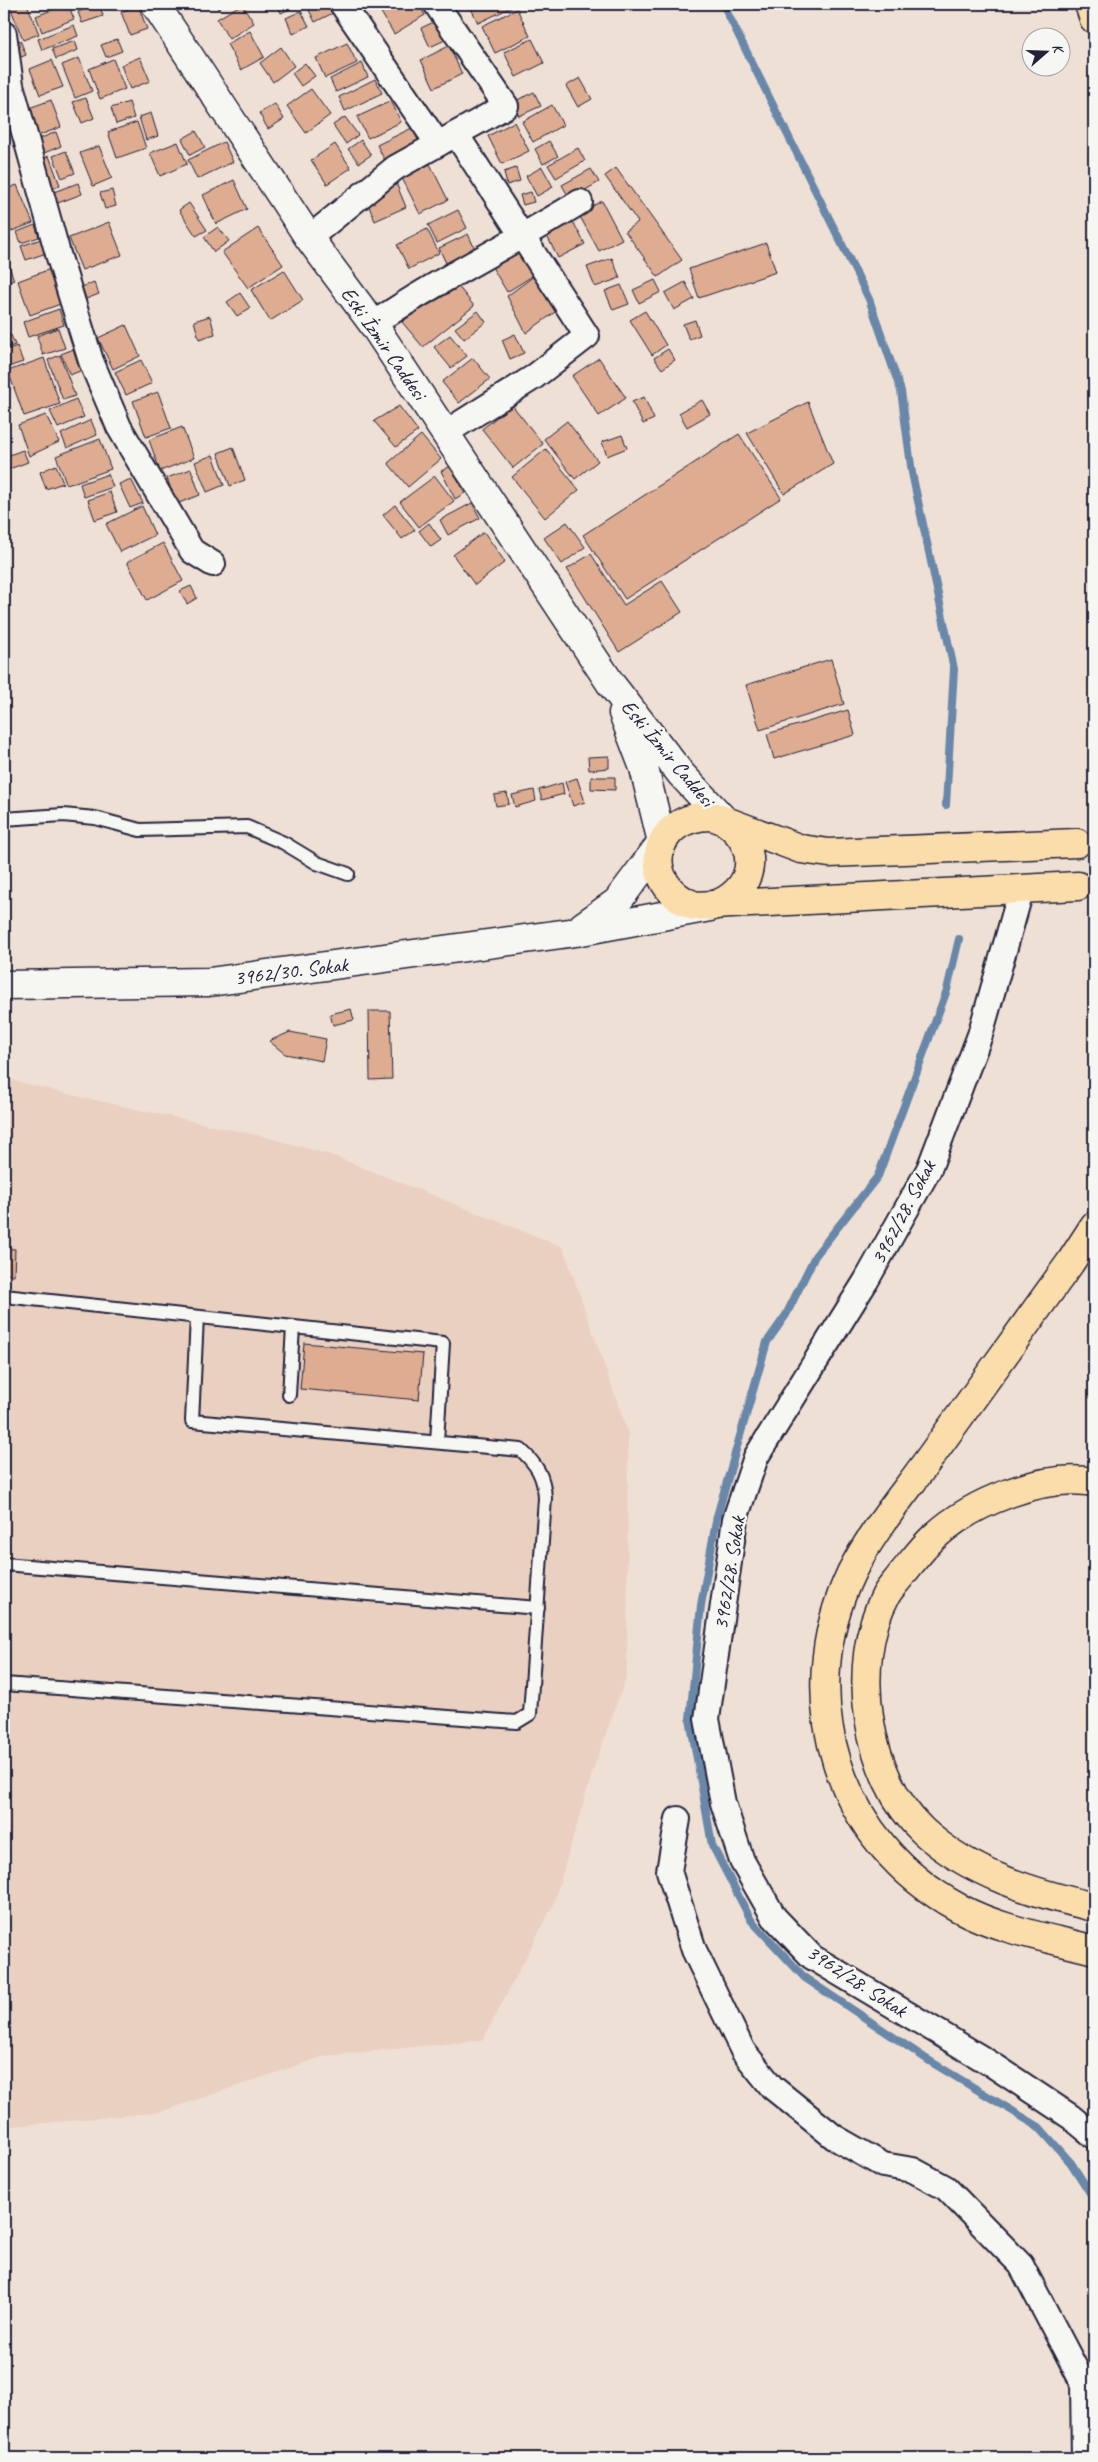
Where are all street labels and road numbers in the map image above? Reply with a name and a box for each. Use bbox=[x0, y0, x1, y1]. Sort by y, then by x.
street label: Eski İzmir Caddesi bbox=[335, 281, 434, 407]
street label: Eski İzmir Caddesi bbox=[616, 694, 722, 814]
street label: 3962/30. Sokak bbox=[233, 951, 350, 991]
street label: 3962/28. Sokak bbox=[865, 1154, 942, 1268]
street label: 3962/28. Sokak bbox=[707, 1513, 751, 1631]
street label: 3962/28. Sokak bbox=[802, 1939, 913, 2024]

